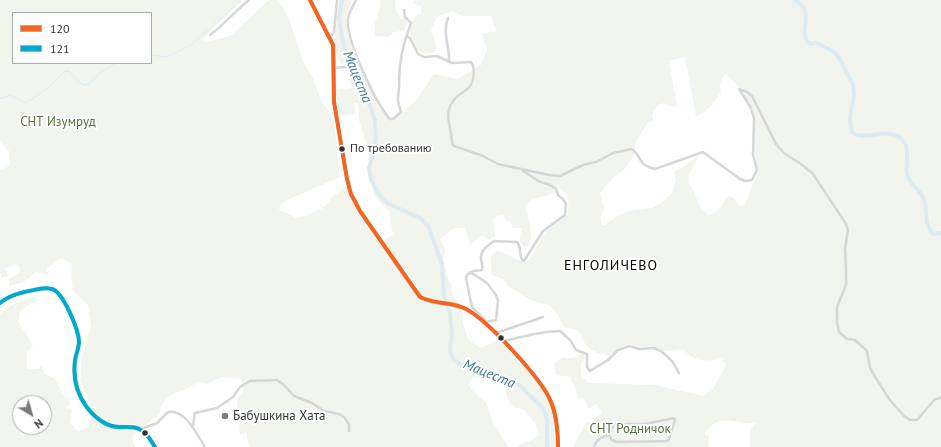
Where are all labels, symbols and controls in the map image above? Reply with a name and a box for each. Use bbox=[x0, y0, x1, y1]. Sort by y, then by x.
legend bbox=[12, 12, 152, 64]
text: 120 bbox=[50, 21, 70, 36]
text: 121 bbox=[50, 41, 70, 56]
water label: Мацеста bbox=[339, 49, 375, 105]
park label: СНТ Изумруд bbox=[20, 114, 96, 130]
place label: По требованию bbox=[350, 142, 431, 156]
marker: По требованию bbox=[337, 144, 347, 154]
district label: ЕНГОЛИЧЕВО bbox=[564, 258, 658, 274]
unlabelled marker bbox=[496, 333, 506, 343]
water label: Мацеста bbox=[461, 356, 517, 392]
north arrow bbox=[12, 395, 52, 435]
place label: Бабушкина Хата bbox=[233, 408, 325, 424]
marker: Бабушкина Хата bbox=[220, 411, 230, 421]
text: N bbox=[32, 416, 46, 431]
park label: СНТ Родничок bbox=[589, 421, 671, 437]
unlabelled marker bbox=[140, 428, 150, 438]

